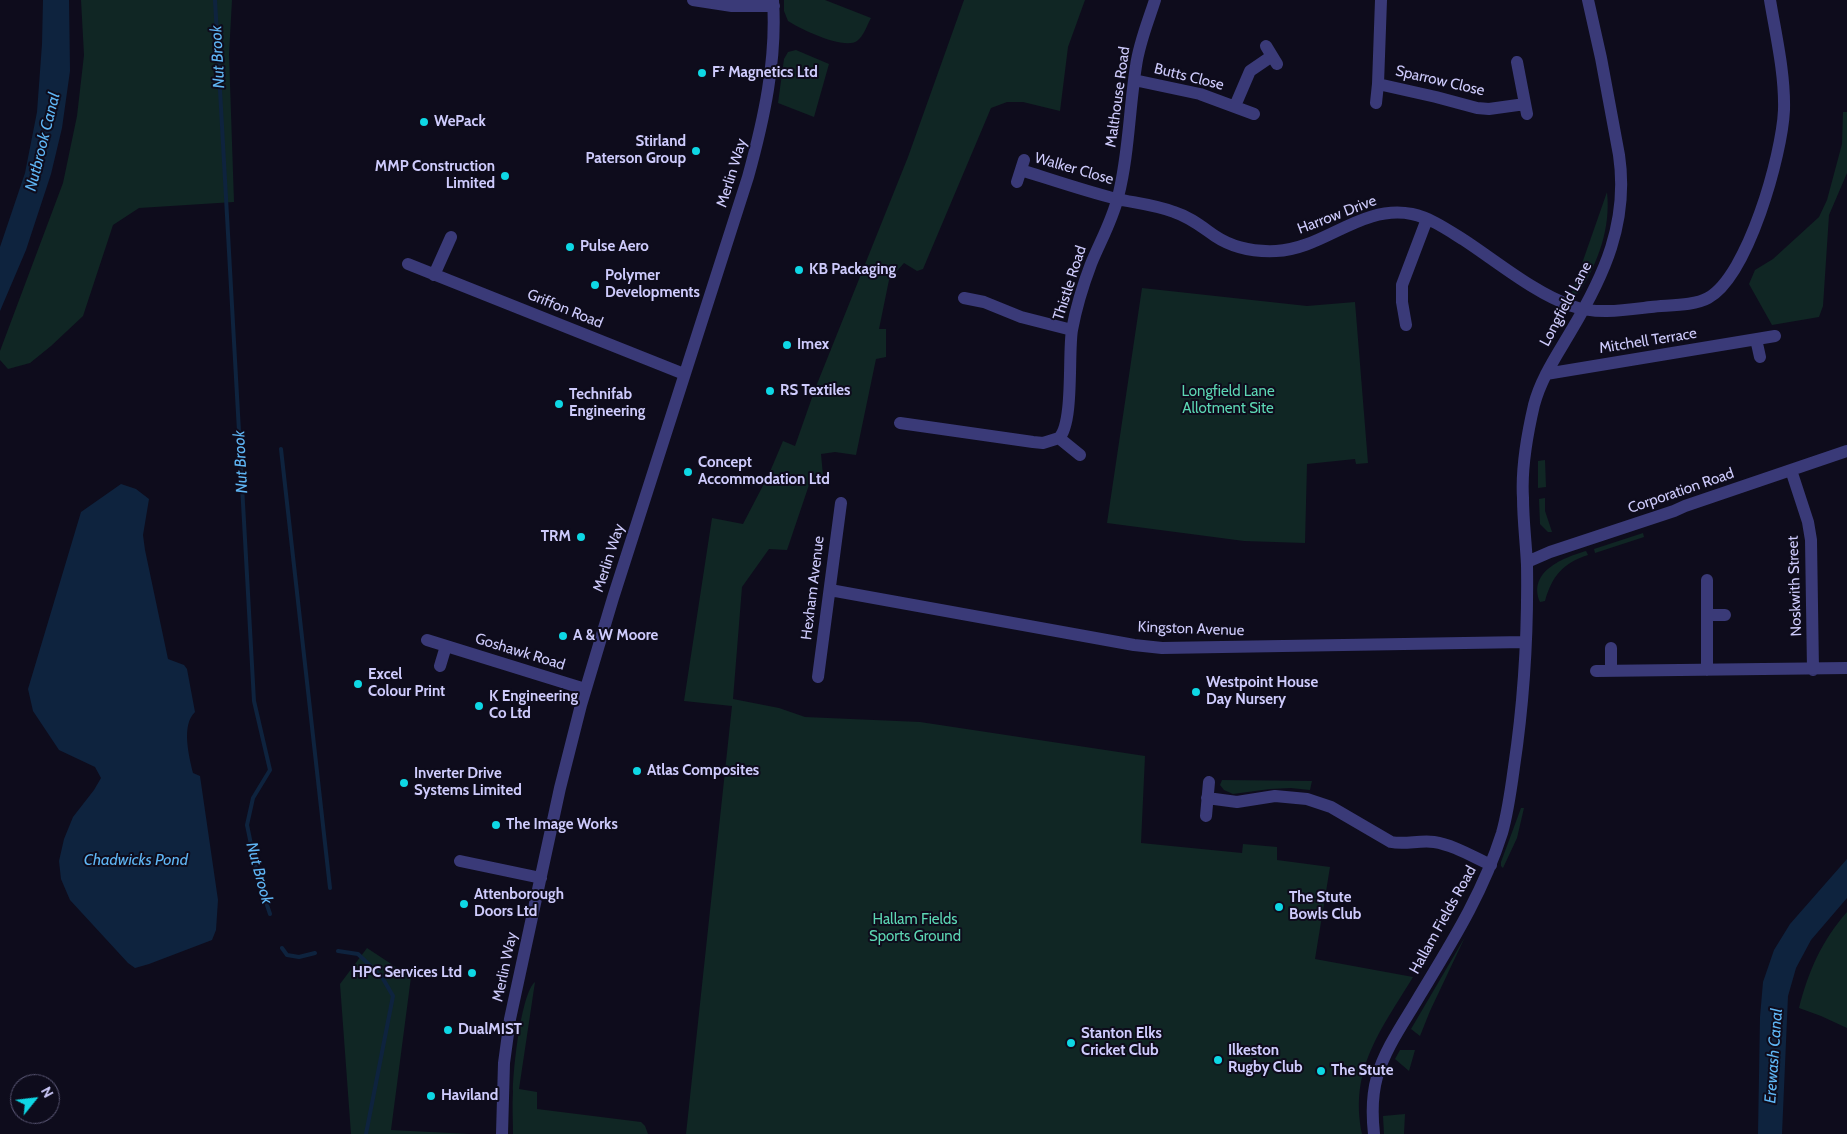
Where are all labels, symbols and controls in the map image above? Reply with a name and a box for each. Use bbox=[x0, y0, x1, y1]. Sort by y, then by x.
water label: Nut Brook bbox=[207, 25, 229, 89]
street label: Malthouse Road bbox=[1102, 45, 1134, 149]
street label: Butts Close bbox=[1152, 60, 1226, 94]
street label: Sparrow Close bbox=[1394, 62, 1486, 100]
place label: F² Magnetics Ltd bbox=[712, 64, 818, 82]
marker: F² Magnetics Ltd bbox=[696, 67, 708, 79]
water label: Nutbrook Canal bbox=[21, 91, 65, 193]
place label: WePack bbox=[434, 113, 486, 131]
marker: WePack bbox=[418, 116, 430, 128]
place label: Stirland Paterson Group bbox=[585, 133, 686, 168]
street label: Merlin Way bbox=[713, 136, 751, 210]
marker: Stirland Paterson Group bbox=[690, 145, 702, 157]
street label: Walker Close bbox=[1032, 149, 1116, 189]
place label: MMP Construction Limited bbox=[375, 158, 495, 193]
marker: MMP Construction Limited bbox=[499, 170, 511, 182]
street label: Harrow Drive bbox=[1295, 192, 1379, 238]
place label: Pulse Aero bbox=[580, 238, 649, 256]
marker: Pulse Aero bbox=[564, 241, 576, 253]
street label: Thistle Road bbox=[1049, 243, 1091, 323]
street label: Longfield Lane bbox=[1536, 259, 1596, 349]
place label: KB Packaging bbox=[809, 261, 896, 279]
marker: KB Packaging bbox=[793, 264, 805, 276]
place label: Polymer Developments bbox=[605, 267, 700, 302]
marker: Polymer Developments bbox=[589, 279, 601, 291]
street label: Griffon Road bbox=[524, 286, 606, 332]
street label: Mitchell Terrace bbox=[1598, 324, 1698, 358]
place label: Imex bbox=[797, 336, 829, 354]
marker: Imex bbox=[781, 339, 793, 351]
place label: RS Textiles bbox=[780, 382, 850, 400]
park label: Longfield Lane Allotment Site bbox=[1181, 383, 1275, 418]
marker: RS Textiles bbox=[764, 385, 776, 397]
place label: Technifab Engineering bbox=[569, 386, 645, 421]
marker: Technifab Engineering bbox=[553, 398, 565, 410]
water label: Nut Brook bbox=[230, 430, 252, 494]
place label: Concept Accommodation Ltd bbox=[698, 454, 830, 489]
street label: Corporation Road bbox=[1626, 464, 1736, 518]
marker: Concept Accommodation Ltd bbox=[682, 466, 694, 478]
street label: Merlin Way bbox=[589, 521, 629, 595]
place label: TRM bbox=[541, 528, 571, 546]
marker: TRM bbox=[575, 531, 587, 543]
street label: Hexham Avenue bbox=[798, 535, 828, 641]
street label: Noskwith Street bbox=[1784, 535, 1806, 637]
street label: Kingston Avenue bbox=[1137, 618, 1245, 640]
place label: A & W Moore bbox=[573, 627, 658, 645]
street label: Goshawk Road bbox=[473, 630, 567, 674]
marker: A & W Moore bbox=[557, 630, 569, 642]
place label: Excel Colour Print bbox=[368, 666, 445, 701]
place label: Westpoint House Day Nursery bbox=[1206, 674, 1318, 709]
marker: Excel Colour Print bbox=[352, 678, 364, 690]
marker: Westpoint House Day Nursery bbox=[1190, 686, 1202, 698]
place label: K Engineering Co Ltd bbox=[489, 688, 578, 723]
marker: K Engineering Co Ltd bbox=[473, 700, 485, 712]
place label: Atlas Composites bbox=[647, 762, 759, 780]
place label: Inverter Drive Systems Limited bbox=[414, 765, 522, 800]
marker: Atlas Composites bbox=[631, 765, 643, 777]
marker: Inverter Drive Systems Limited bbox=[398, 777, 410, 789]
place label: The Image Works bbox=[506, 816, 618, 834]
marker: The Image Works bbox=[490, 819, 502, 831]
water label: Nut Brook bbox=[242, 840, 276, 906]
water label: Chadwicks Pond bbox=[84, 850, 188, 870]
street label: Hallam Fields Road bbox=[1406, 863, 1480, 977]
place label: Attenborough Doors Ltd bbox=[474, 886, 564, 921]
place label: The Stute Bowls Club bbox=[1289, 889, 1361, 924]
marker: Attenborough Doors Ltd bbox=[458, 898, 470, 910]
marker: The Stute Bowls Club bbox=[1273, 901, 1285, 913]
park label: Hallam Fields Sports Ground bbox=[869, 911, 961, 946]
street label: Merlin Way bbox=[489, 930, 521, 1004]
place label: HPC Services Ltd bbox=[352, 964, 462, 982]
marker: HPC Services Ltd bbox=[466, 967, 478, 979]
water label: Erewash Canal bbox=[1761, 1008, 1787, 1104]
place label: DualMIST bbox=[458, 1021, 522, 1039]
marker: DualMIST bbox=[442, 1024, 454, 1036]
place label: Stanton Elks Cricket Club bbox=[1081, 1025, 1162, 1060]
marker: Stanton Elks Cricket Club bbox=[1065, 1037, 1077, 1049]
place label: Ilkeston Rugby Club bbox=[1228, 1042, 1303, 1077]
marker: Ilkeston Rugby Club bbox=[1212, 1054, 1224, 1066]
place label: The Stute bbox=[1331, 1062, 1393, 1080]
marker: The Stute bbox=[1315, 1065, 1327, 1077]
north arrow bbox=[10, 1074, 60, 1124]
text: N bbox=[37, 1084, 58, 1101]
place label: Haviland bbox=[441, 1087, 498, 1105]
marker: Haviland bbox=[425, 1090, 437, 1102]

